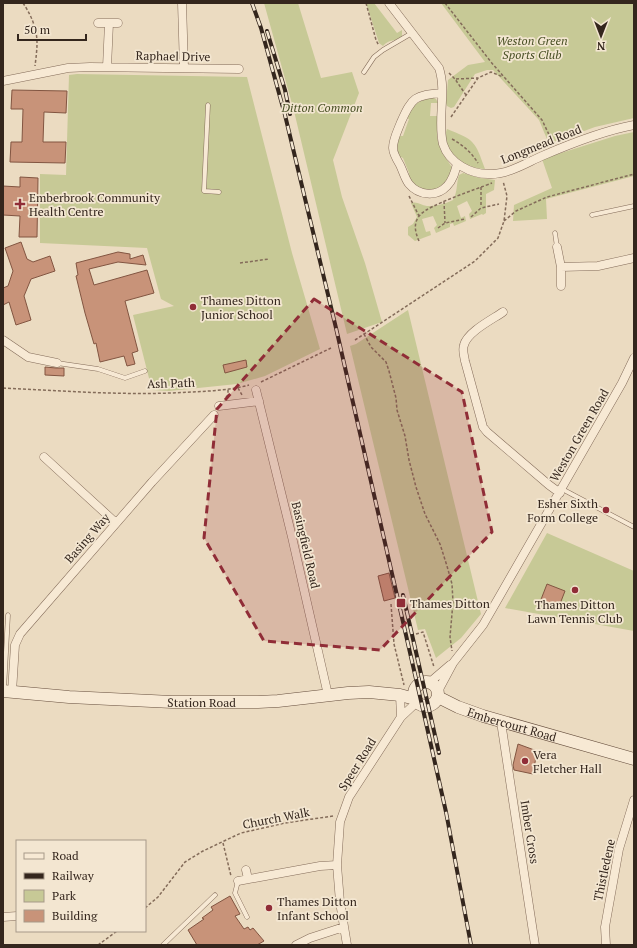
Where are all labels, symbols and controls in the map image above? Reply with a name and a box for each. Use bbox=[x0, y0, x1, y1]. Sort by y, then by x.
scale bar bbox=[18, 16, 86, 42]
north arrow bbox=[581, 16, 621, 56]
text: 50 m bbox=[24, 22, 51, 37]
park label: Weston Green Sports Club bbox=[496, 33, 568, 62]
text: N bbox=[596, 39, 605, 53]
street label: Raphael Drive bbox=[135, 48, 211, 64]
park label: Ditton Common bbox=[280, 100, 363, 115]
street label: Longmead Road bbox=[499, 121, 584, 167]
place label: Emberbrook Community Health Centre bbox=[29, 190, 161, 219]
marker: Emberbrook Community Health Centre bbox=[14, 198, 26, 210]
place label: Thames Ditton Junior School bbox=[201, 293, 281, 322]
marker: Thames Ditton Junior School bbox=[188, 302, 198, 312]
street label: Ash Path bbox=[147, 375, 195, 391]
street label: Weston Green Road bbox=[546, 386, 612, 484]
place label: Esher Sixth Form College bbox=[527, 496, 598, 525]
street label: Basingfield Road bbox=[289, 500, 323, 590]
marker: Esher Sixth Form College bbox=[601, 505, 611, 515]
street label: Basing Way bbox=[61, 509, 113, 566]
marker: Thames Ditton Lawn Tennis Club bbox=[570, 585, 580, 595]
place label: Thames Ditton bbox=[410, 596, 490, 611]
marker: Thames Ditton bbox=[395, 597, 407, 609]
place label: Thames Ditton Lawn Tennis Club bbox=[528, 597, 623, 626]
street label: Station Road bbox=[167, 694, 236, 710]
street label: Embercourt Road bbox=[465, 704, 559, 744]
street label: Speer Road bbox=[335, 734, 379, 793]
place label: Vera Fletcher Hall bbox=[533, 747, 602, 776]
marker: Vera Fletcher Hall bbox=[520, 756, 530, 766]
street label: Imber Cross bbox=[518, 799, 542, 865]
street label: Church Walk bbox=[241, 804, 312, 832]
street label: Thistledene bbox=[590, 838, 618, 902]
legend bbox=[16, 840, 146, 932]
text: Road bbox=[52, 848, 79, 863]
text: Railway bbox=[52, 868, 95, 883]
text: Park bbox=[52, 888, 77, 903]
place label: Thames Ditton Infant School bbox=[277, 894, 357, 923]
marker: Thames Ditton Infant School bbox=[264, 903, 274, 913]
text: Building bbox=[52, 908, 98, 923]

